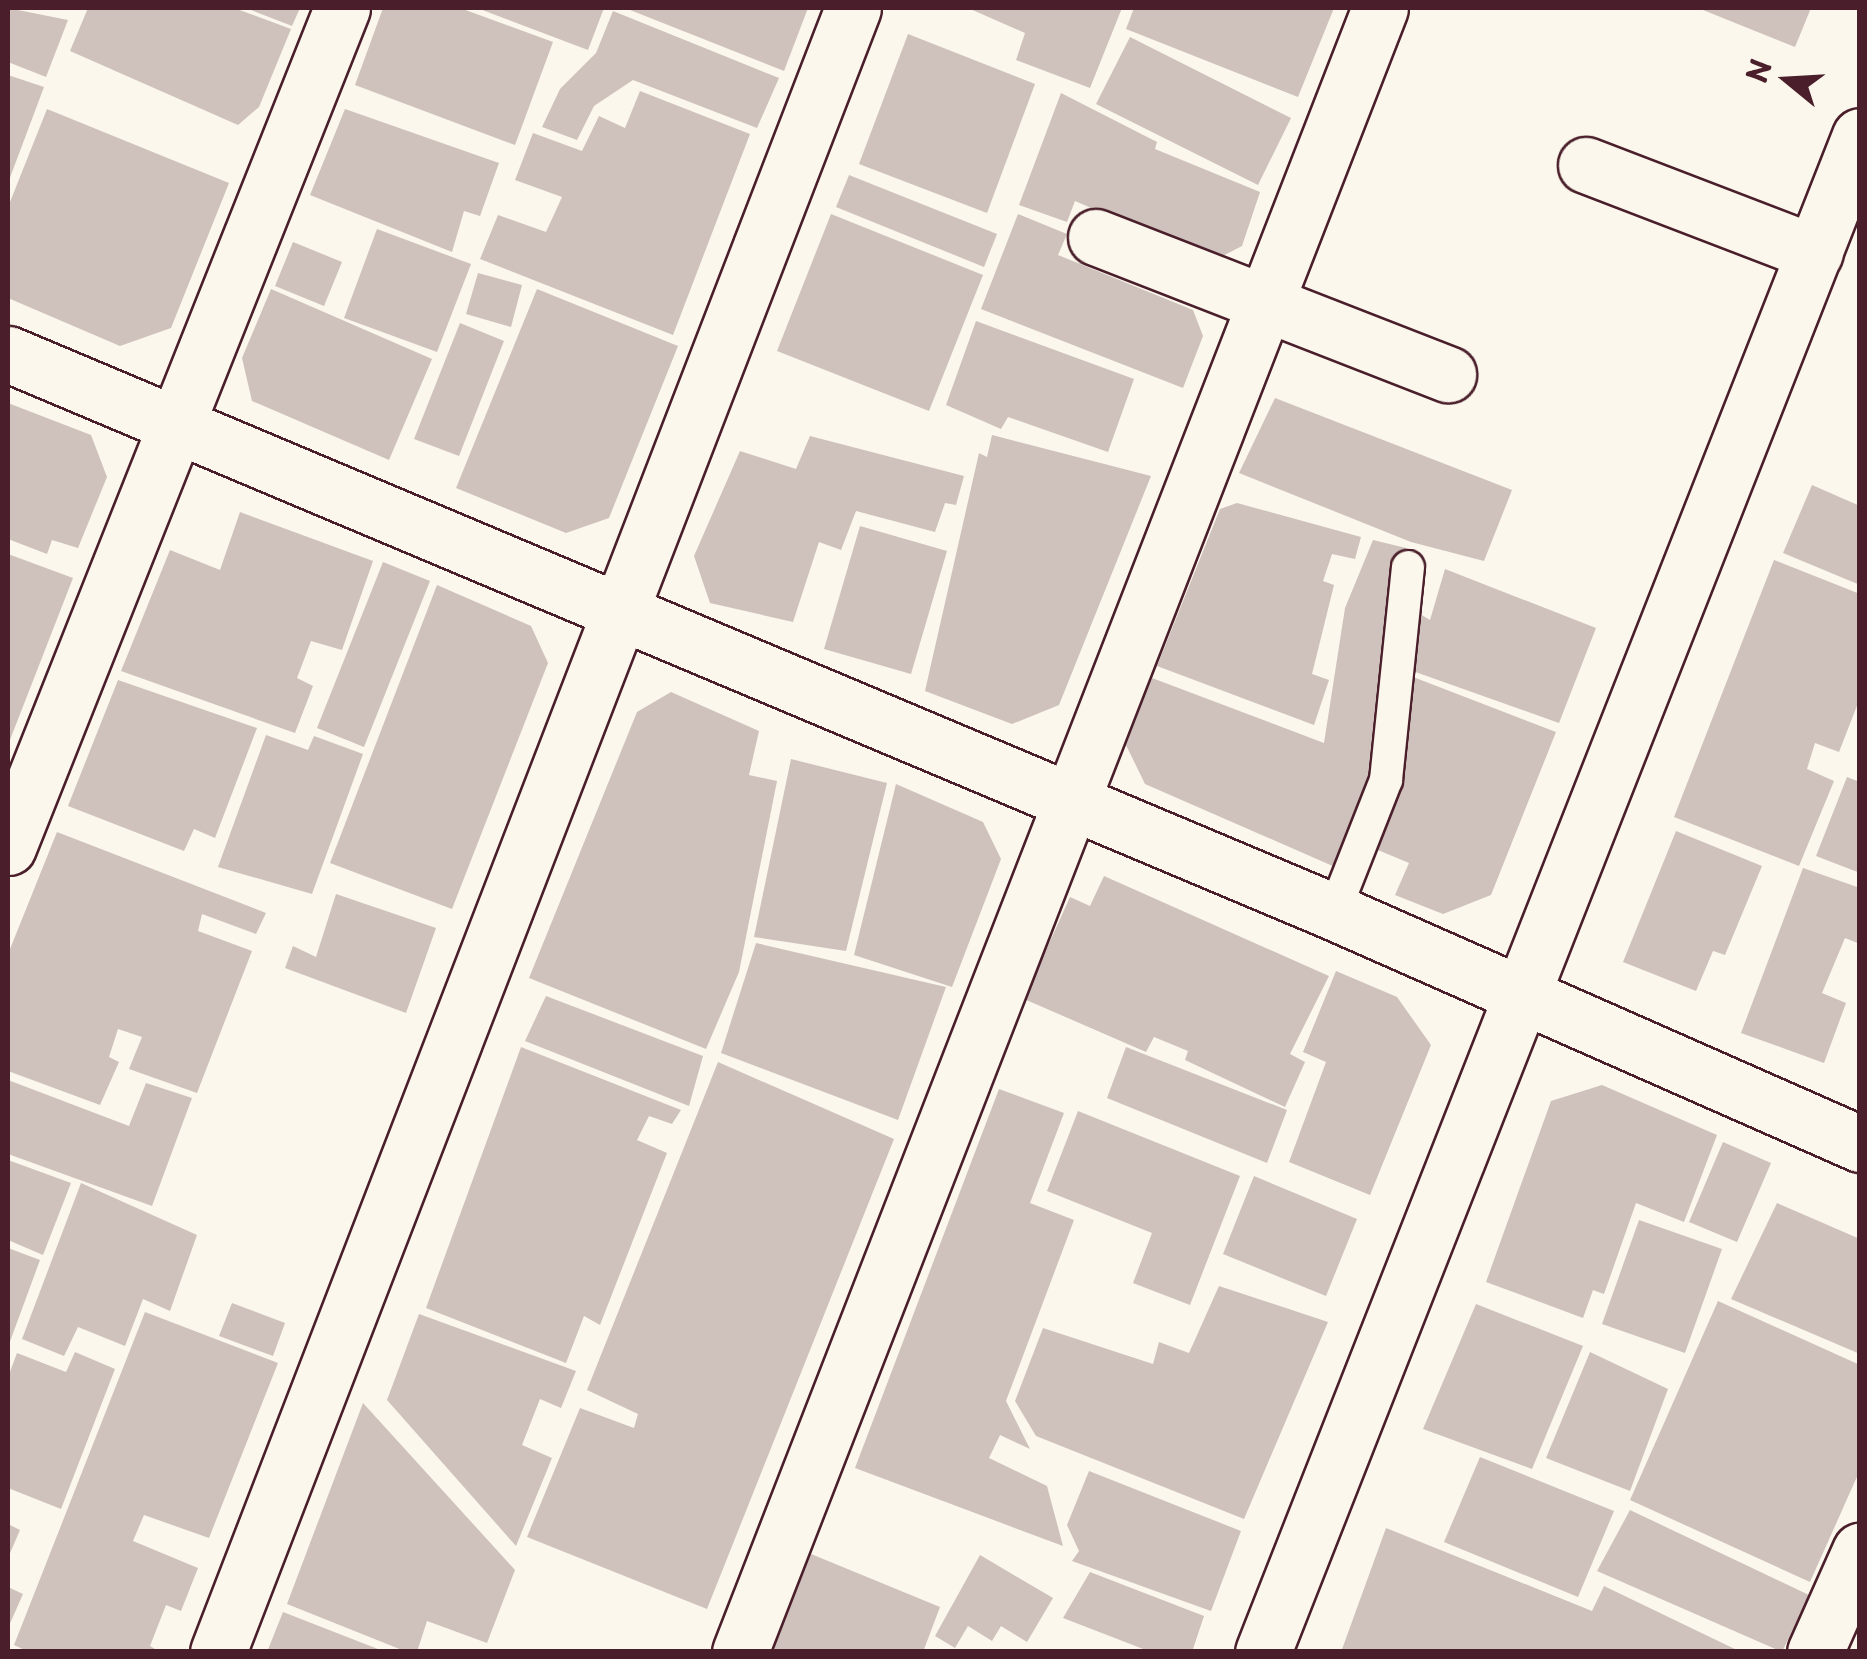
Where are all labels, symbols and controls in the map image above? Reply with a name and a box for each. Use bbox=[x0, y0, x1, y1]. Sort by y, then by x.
north arrow bbox=[1737, 30, 1837, 130]
text: N bbox=[1734, 53, 1782, 88]

